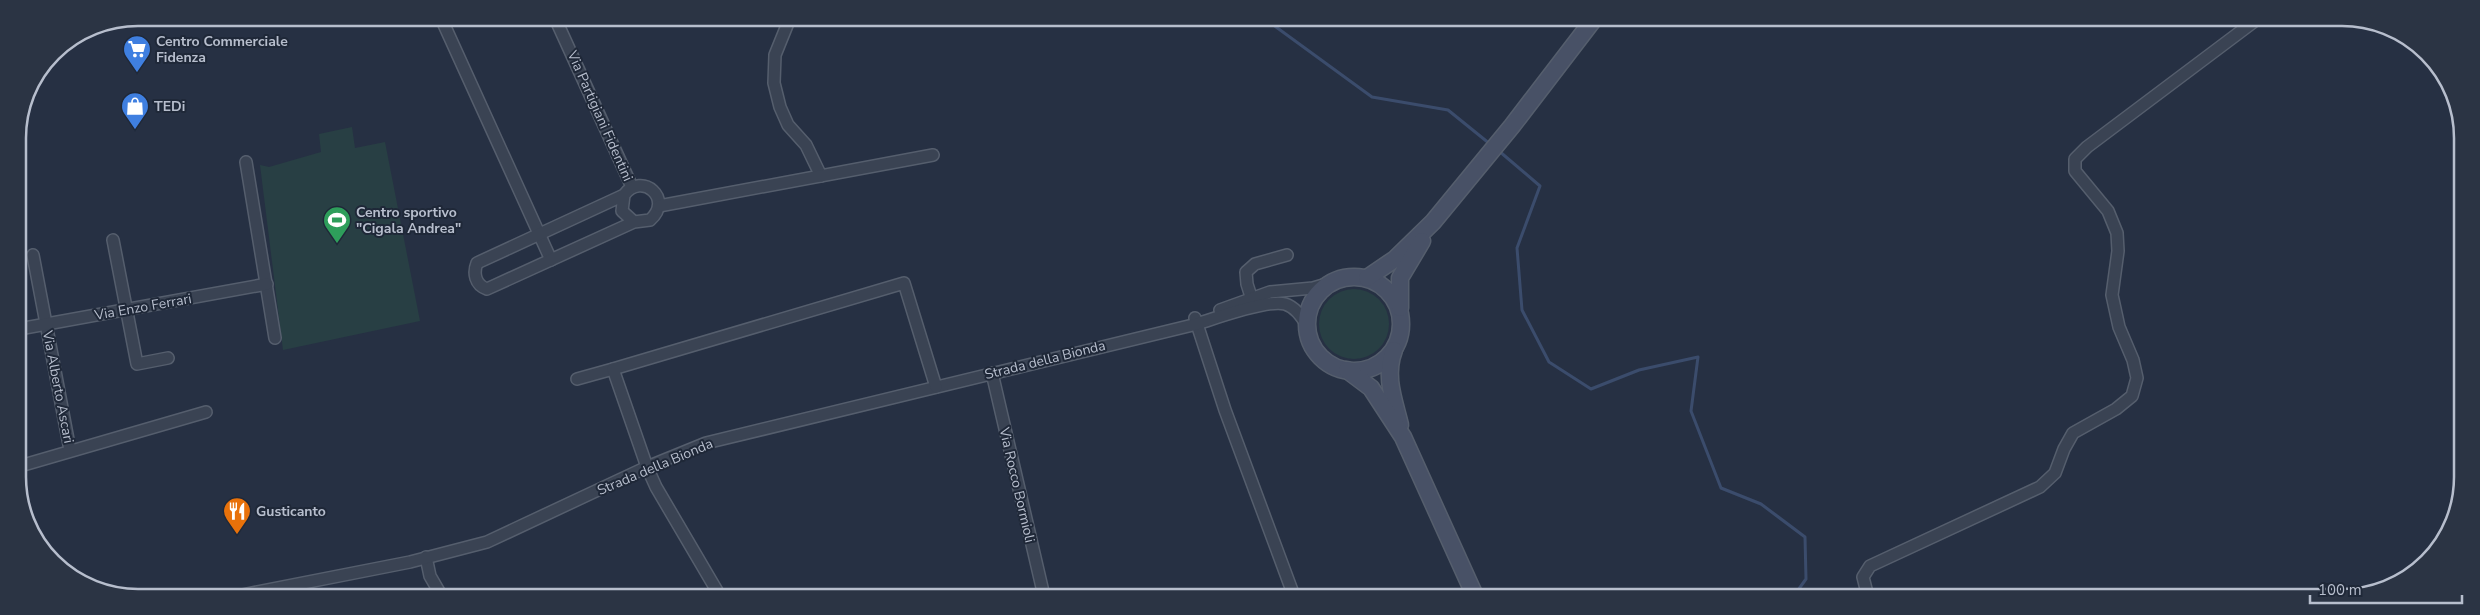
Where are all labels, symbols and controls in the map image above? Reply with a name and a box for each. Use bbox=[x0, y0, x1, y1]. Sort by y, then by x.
place label: Centro Commerciale Fidenza bbox=[156, 32, 288, 67]
supermarket icon: Centro Commerciale Fidenza bbox=[122, 34, 152, 73]
street label: Via Partigiani Fidentini bbox=[562, 47, 637, 184]
shop icon: TEDi bbox=[120, 91, 150, 130]
place label: TEDi bbox=[154, 97, 185, 116]
place label: Centro sportivo "Cigala Andrea" bbox=[356, 203, 461, 238]
sports icon: Centro sportivo "Cigala Andrea" bbox=[322, 205, 352, 244]
street label: Via Enzo Ferrari bbox=[92, 289, 193, 325]
street label: Via Alberto Ascari bbox=[38, 328, 78, 445]
street label: Strada della Bionda bbox=[983, 336, 1107, 384]
street label: Via Rocco Bormioli bbox=[994, 425, 1039, 544]
street label: Strada della Bionda bbox=[594, 434, 716, 500]
restaurant icon: Gusticanto bbox=[222, 496, 252, 535]
place label: Gusticanto bbox=[256, 502, 326, 521]
scale bar bbox=[2310, 572, 2462, 604]
text: 100 m bbox=[2318, 580, 2362, 600]

